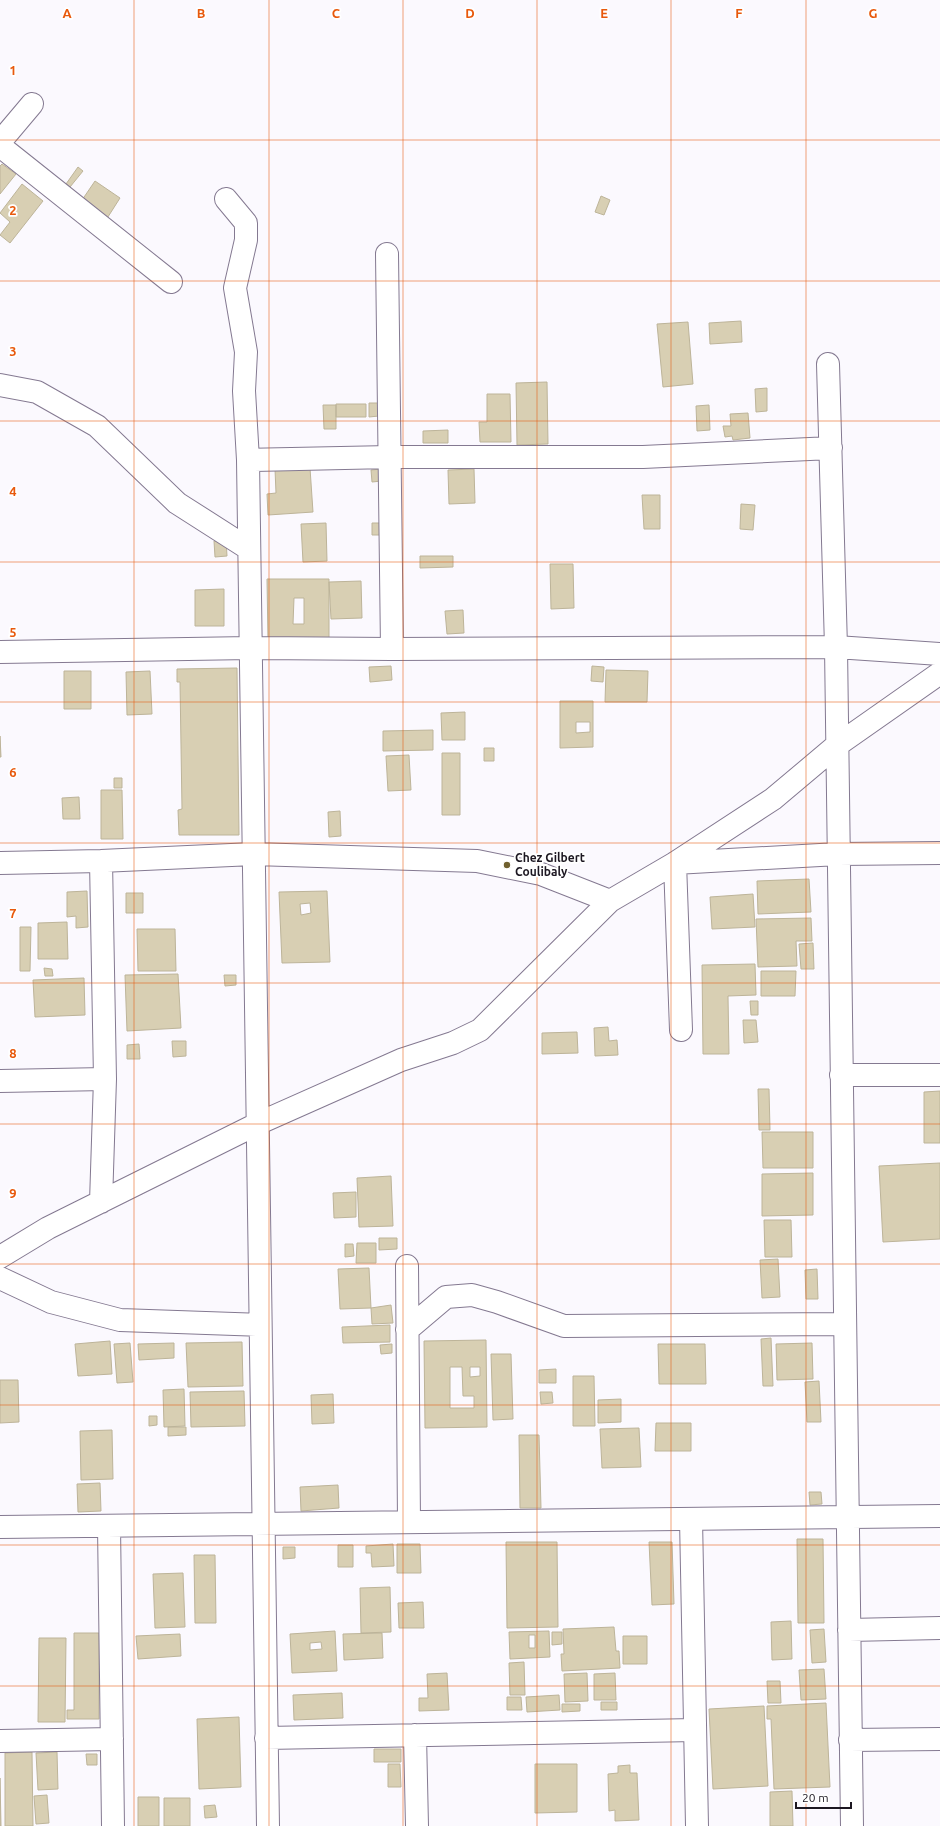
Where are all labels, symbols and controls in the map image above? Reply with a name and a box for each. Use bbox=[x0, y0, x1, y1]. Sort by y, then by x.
text: A bbox=[62, 6, 72, 20]
text: B bbox=[197, 6, 206, 20]
text: C bbox=[332, 6, 341, 20]
text: D bbox=[465, 6, 475, 20]
text: E bbox=[600, 6, 608, 20]
text: F bbox=[735, 6, 743, 20]
text: G bbox=[869, 6, 878, 20]
text: 1 bbox=[9, 63, 17, 77]
text: 2 bbox=[9, 203, 17, 217]
text: 3 bbox=[9, 344, 17, 358]
text: 4 bbox=[9, 484, 17, 498]
text: 5 bbox=[9, 625, 17, 639]
text: 6 bbox=[9, 765, 17, 779]
place label: Chez Gilbert Coulibaly bbox=[515, 851, 585, 878]
marker: Chez Gilbert Coulibaly bbox=[502, 860, 512, 870]
text: 7 bbox=[9, 906, 17, 920]
text: 8 bbox=[9, 1046, 17, 1060]
text: 9 bbox=[9, 1186, 17, 1200]
scale bar bbox=[796, 1784, 851, 1810]
text: 20 m bbox=[802, 1791, 829, 1804]

